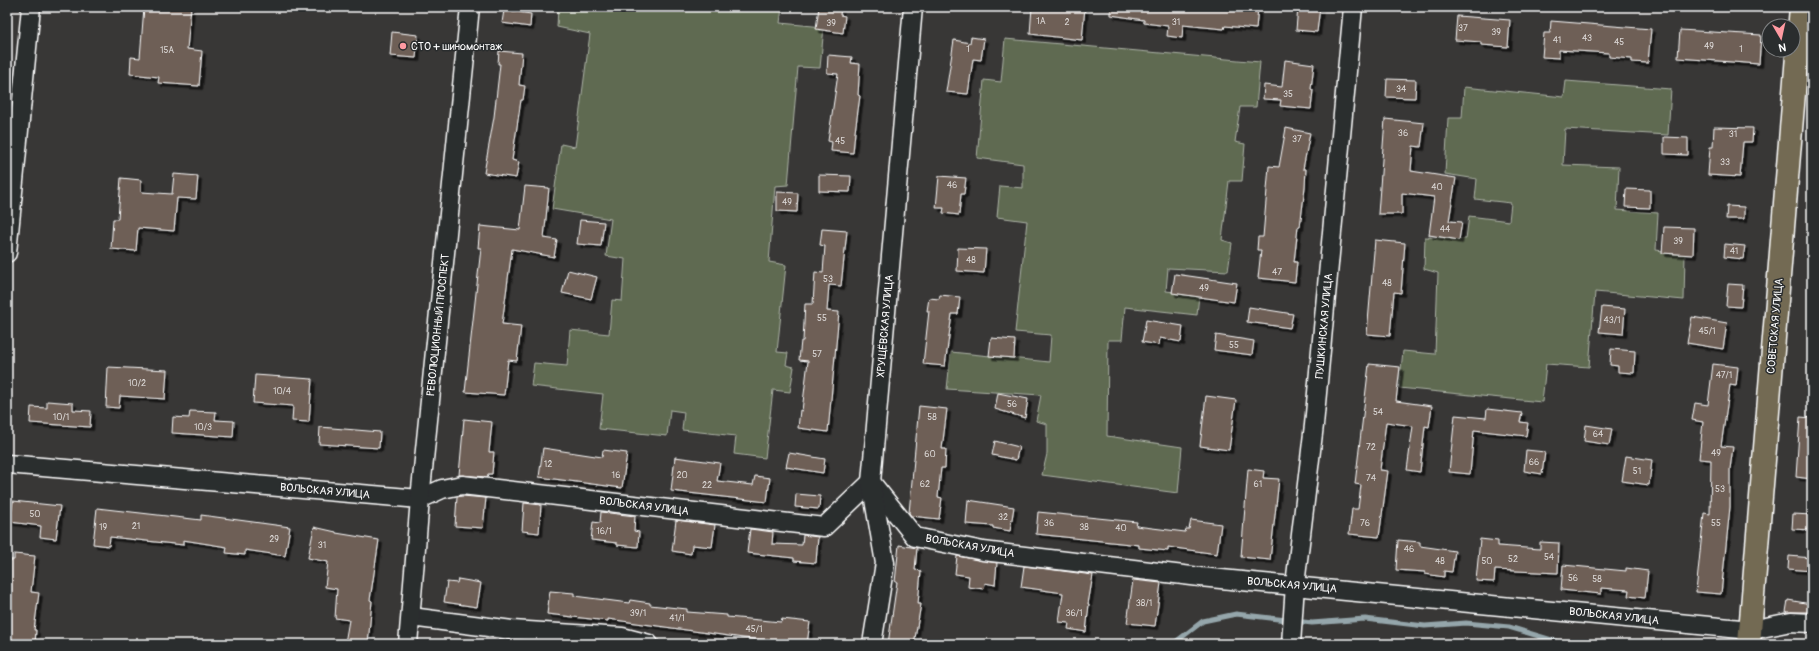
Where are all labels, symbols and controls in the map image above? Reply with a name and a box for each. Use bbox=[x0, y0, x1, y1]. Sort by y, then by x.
house number: 1А bbox=[1036, 16, 1046, 27]
house number: 2 bbox=[1064, 17, 1070, 28]
house number: 31 bbox=[1172, 17, 1180, 28]
house number: 39 bbox=[826, 18, 836, 29]
north arrow bbox=[1761, 18, 1801, 58]
house number: 37 bbox=[1458, 23, 1468, 34]
house number: 39 bbox=[1491, 27, 1501, 38]
house number: 43 bbox=[1582, 33, 1592, 44]
house number: 41 bbox=[1553, 35, 1561, 46]
house number: 45 bbox=[1614, 37, 1624, 48]
place label: СТО + шиномонтаж bbox=[411, 40, 502, 53]
text: N bbox=[1777, 40, 1787, 54]
marker: СТО + шиномонтаж bbox=[398, 41, 408, 51]
house number: 49 bbox=[1704, 41, 1714, 52]
house number: 1 bbox=[966, 44, 970, 55]
house number: 1 bbox=[1739, 44, 1743, 55]
house number: 15А bbox=[160, 45, 174, 56]
house number: 34 bbox=[1396, 84, 1407, 95]
house number: 35 bbox=[1283, 89, 1293, 100]
house number: 36 bbox=[1398, 128, 1408, 139]
house number: 31 bbox=[1729, 129, 1737, 140]
house number: 37 bbox=[1292, 134, 1302, 145]
house number: 45 bbox=[835, 136, 845, 147]
house number: 33 bbox=[1720, 157, 1730, 168]
house number: 46 bbox=[947, 180, 957, 191]
house number: 40 bbox=[1431, 182, 1443, 193]
house number: 49 bbox=[782, 197, 792, 208]
house number: 44 bbox=[1440, 224, 1451, 235]
house number: 39 bbox=[1673, 236, 1683, 247]
house number: 41 bbox=[1730, 246, 1738, 257]
street label: РЕВОЛЮЦИОННЫЙ ПРОСПЕКТ bbox=[424, 253, 452, 397]
house number: 48 bbox=[966, 255, 976, 266]
house number: 47 bbox=[1272, 267, 1282, 278]
street label: ПУШКИНСКАЯ УЛИЦА bbox=[1313, 273, 1335, 379]
house number: 53 bbox=[823, 274, 833, 285]
street label: ХРУЩЁВСКАЯ УЛИЦА bbox=[874, 274, 896, 378]
house number: 48 bbox=[1382, 278, 1392, 289]
street label: СОВЕТСКАЯ УЛИЦА bbox=[1764, 278, 1786, 374]
house number: 49 bbox=[1199, 283, 1209, 294]
house number: 55 bbox=[817, 313, 827, 324]
house number: 43/1 bbox=[1604, 315, 1621, 326]
house number: 45/1 bbox=[1699, 326, 1715, 337]
house number: 55 bbox=[1229, 340, 1239, 351]
house number: 57 bbox=[812, 349, 822, 360]
house number: 47/1 bbox=[1716, 370, 1732, 381]
house number: 10/2 bbox=[128, 378, 146, 389]
house number: 10/4 bbox=[273, 386, 292, 397]
house number: 56 bbox=[1007, 399, 1017, 410]
house number: 54 bbox=[1373, 407, 1384, 418]
house number: 10/1 bbox=[53, 412, 69, 423]
house number: 58 bbox=[927, 412, 937, 423]
house number: 10/3 bbox=[194, 422, 212, 433]
house number: 64 bbox=[1593, 429, 1604, 440]
house number: 72 bbox=[1366, 442, 1376, 453]
house number: 49 bbox=[1711, 448, 1721, 459]
house number: 60 bbox=[924, 449, 936, 460]
house number: 66 bbox=[1529, 457, 1539, 468]
house number: 12 bbox=[544, 459, 552, 470]
house number: 51 bbox=[1633, 466, 1641, 477]
house number: 16 bbox=[612, 470, 620, 481]
house number: 20 bbox=[676, 470, 688, 481]
house number: 74 bbox=[1366, 473, 1377, 484]
house number: 62 bbox=[920, 479, 930, 490]
house number: 61 bbox=[1254, 479, 1262, 490]
house number: 22 bbox=[702, 480, 712, 491]
street label: ВОЛЬСКАЯ УЛИЦА bbox=[280, 481, 370, 501]
house number: 53 bbox=[1715, 484, 1725, 495]
street label: ВОЛЬСКАЯ УЛИЦА bbox=[598, 494, 690, 518]
house number: 50 bbox=[29, 509, 41, 520]
house number: 32 bbox=[998, 512, 1008, 523]
house number: 36 bbox=[1044, 518, 1054, 529]
house number: 76 bbox=[1360, 518, 1370, 529]
house number: 55 bbox=[1711, 518, 1721, 529]
house number: 21 bbox=[132, 521, 140, 532]
house number: 19 bbox=[99, 522, 107, 533]
house number: 38 bbox=[1079, 522, 1089, 533]
house number: 40 bbox=[1115, 523, 1127, 534]
house number: 16/1 bbox=[596, 526, 612, 537]
street label: ВОЛЬСКАЯ УЛИЦА bbox=[924, 532, 1016, 560]
house number: 29 bbox=[269, 534, 279, 545]
house number: 31 bbox=[318, 540, 326, 551]
house number: 46 bbox=[1404, 544, 1414, 555]
house number: 54 bbox=[1544, 552, 1555, 563]
house number: 52 bbox=[1508, 554, 1518, 565]
house number: 48 bbox=[1435, 556, 1445, 567]
house number: 50 bbox=[1481, 556, 1493, 567]
house number: 56 bbox=[1568, 573, 1578, 584]
house number: 58 bbox=[1592, 574, 1602, 585]
street label: ВОЛЬСКАЯ УЛИЦА bbox=[1247, 575, 1337, 595]
house number: 38/1 bbox=[1136, 598, 1152, 609]
street label: ВОЛЬСКАЯ УЛИЦА bbox=[1568, 605, 1660, 627]
house number: 39/1 bbox=[630, 608, 646, 619]
house number: 36/1 bbox=[1065, 608, 1083, 619]
house number: 41/1 bbox=[669, 613, 685, 624]
house number: 45/1 bbox=[746, 624, 762, 635]

